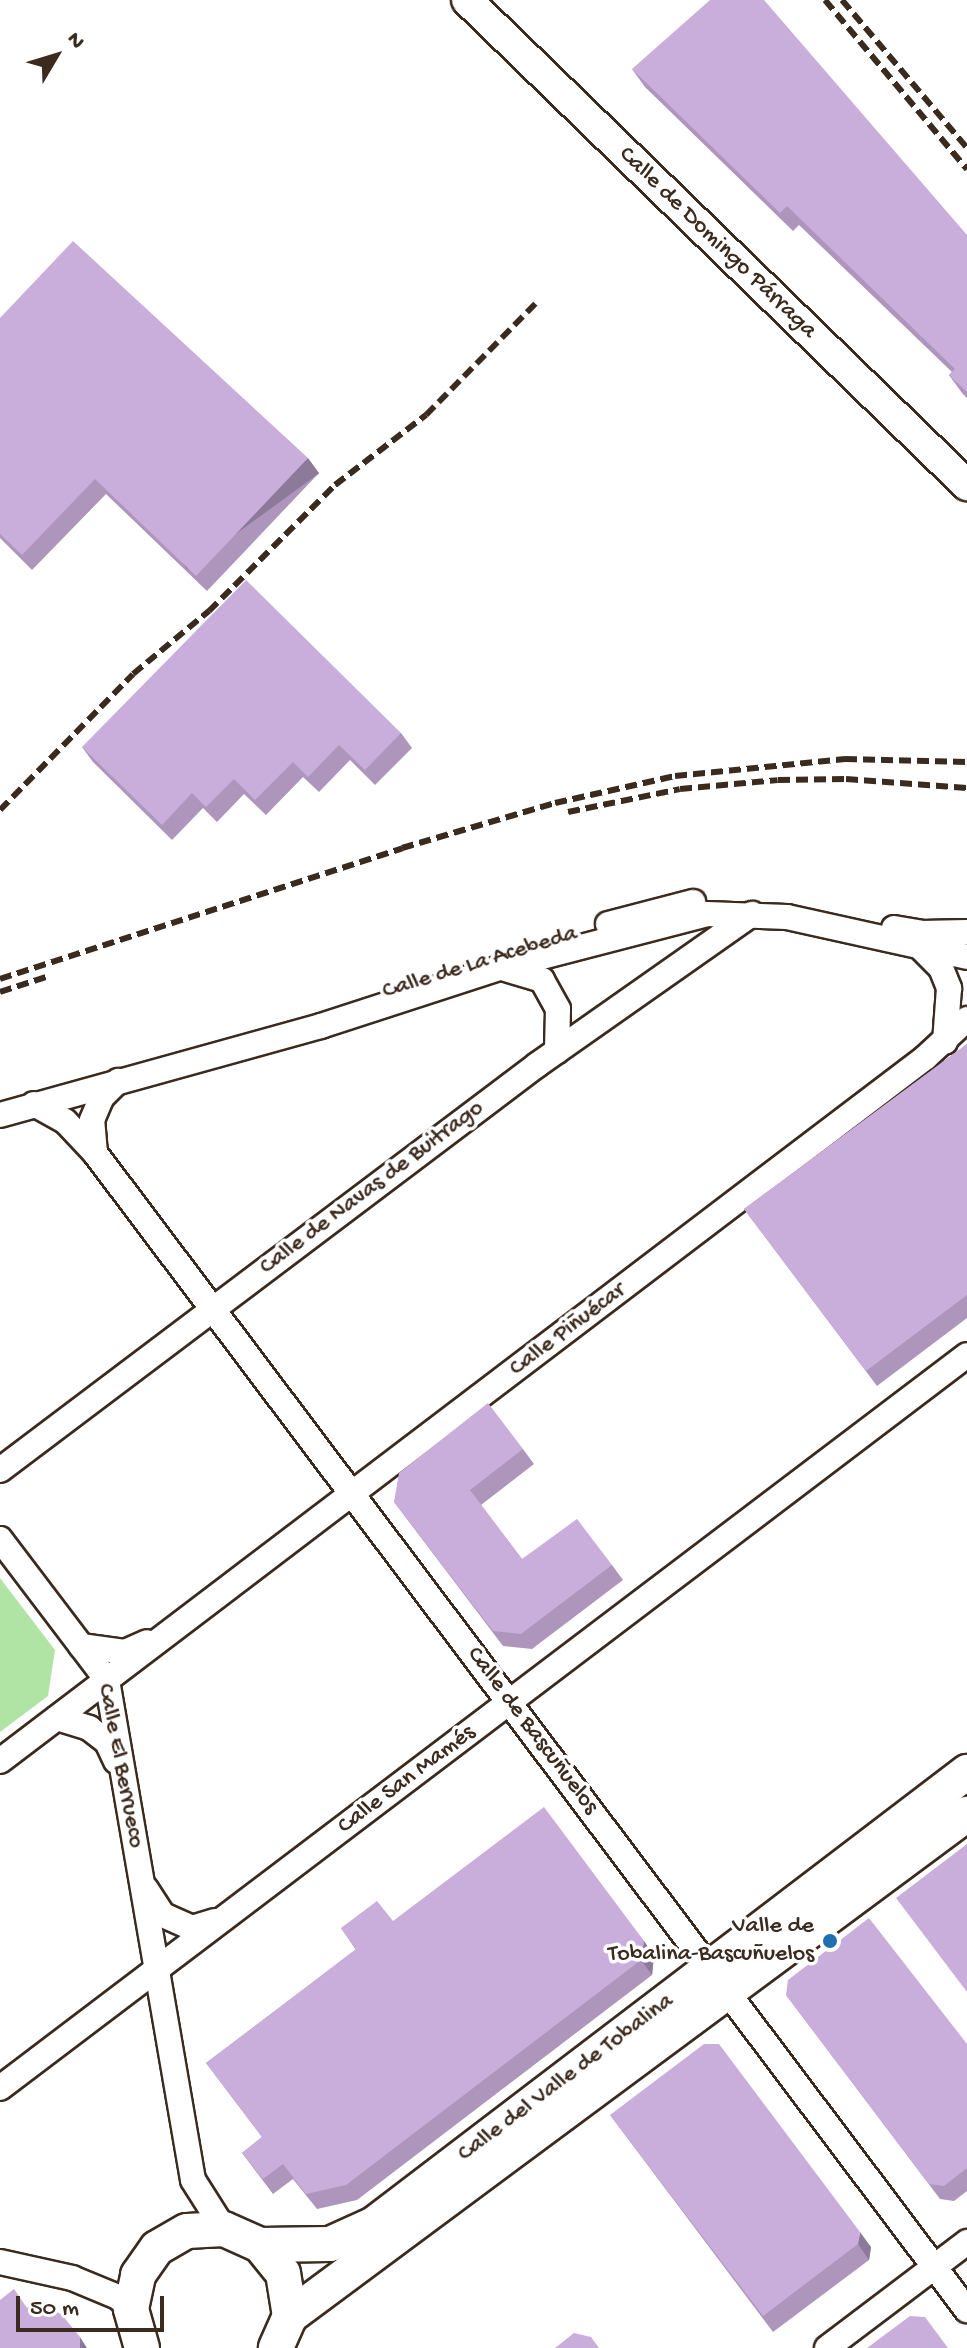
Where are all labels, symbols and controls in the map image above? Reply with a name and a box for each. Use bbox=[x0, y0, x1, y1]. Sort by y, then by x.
north arrow bbox=[16, 16, 96, 96]
text: N bbox=[60, 28, 90, 55]
street label: Calle de Domingo Párraga bbox=[612, 141, 822, 345]
street label: Calle de La Acebeda bbox=[379, 920, 581, 1006]
street label: Calle de Navas de Buitrago bbox=[254, 1094, 490, 1282]
street label: Calle Piñuécar bbox=[504, 1277, 632, 1383]
street label: Calle de Bascuñuelos bbox=[460, 1641, 604, 1821]
street label: Calle El Berrueco bbox=[90, 1681, 150, 1851]
street label: Calle San Mamés bbox=[333, 1719, 481, 1841]
place label: Valle de Tobalina-Bascuñuelos bbox=[608, 1913, 814, 1969]
marker: Valle de Tobalina-Bascuñuelos bbox=[821, 1932, 839, 1950]
street label: Calle del Valle de Tobalina bbox=[452, 1987, 680, 2169]
scale bar bbox=[20, 2280, 168, 2330]
text: 50 m bbox=[30, 2295, 79, 2324]

